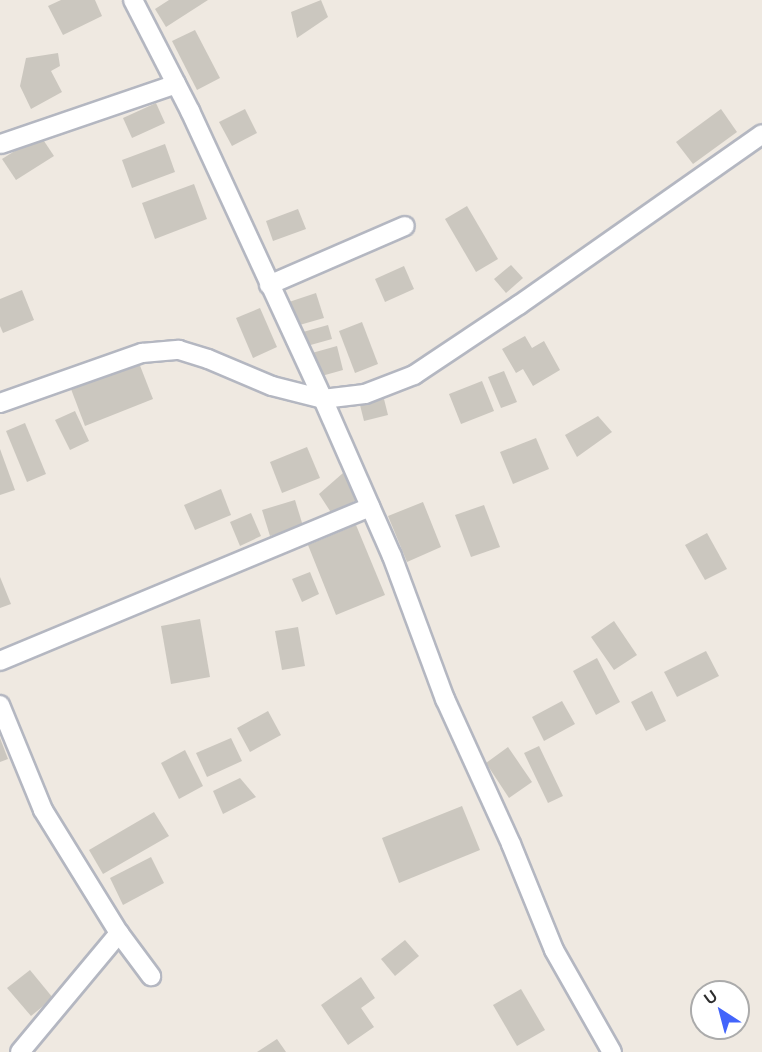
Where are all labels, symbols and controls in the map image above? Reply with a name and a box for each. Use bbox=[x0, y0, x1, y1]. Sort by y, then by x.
north arrow bbox=[690, 980, 750, 1040]
text: U bbox=[700, 985, 721, 1008]

